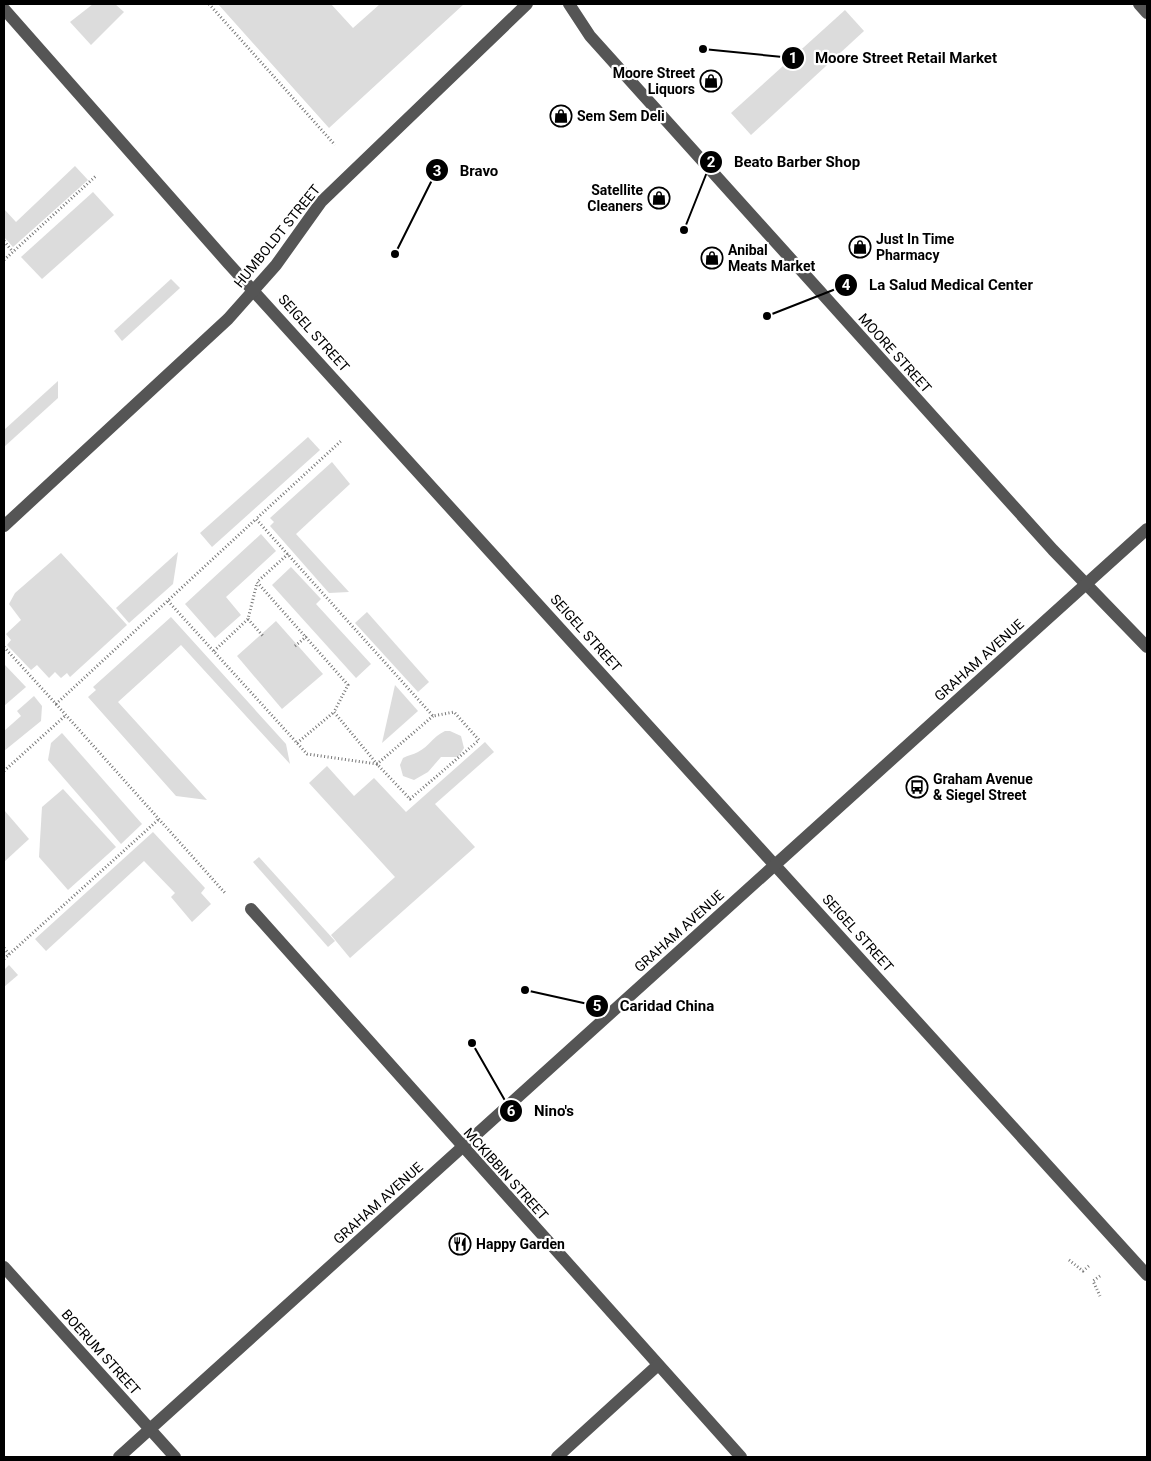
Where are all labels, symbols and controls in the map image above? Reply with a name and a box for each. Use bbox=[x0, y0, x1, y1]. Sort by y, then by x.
callout: Moore Street Retail Market bbox=[780, 43, 1007, 73]
text: 1 bbox=[789, 49, 797, 67]
text: Moore Street Retail Market bbox=[815, 49, 997, 67]
place label: Moore Street Liquors bbox=[613, 65, 695, 97]
shop icon: Moore Street Liquors bbox=[699, 69, 723, 93]
shop icon: Sem Sem Deli bbox=[549, 104, 573, 128]
place label: Sem Sem Deli bbox=[577, 108, 665, 124]
callout: Beato Barber Shop bbox=[699, 147, 870, 177]
text: 2 bbox=[707, 153, 716, 171]
text: Beato Barber Shop bbox=[734, 153, 860, 171]
callout: Bravo bbox=[424, 155, 508, 185]
text: 3 bbox=[433, 162, 441, 180]
text: Bravo bbox=[460, 162, 498, 180]
street label: HUMBOLDT STREET bbox=[231, 181, 324, 291]
place label: Satellite Cleaners bbox=[587, 182, 643, 214]
shop icon: Satellite Cleaners bbox=[647, 186, 671, 210]
place label: Just In Time Pharmacy bbox=[876, 231, 955, 263]
shop icon: Just In Time Pharmacy bbox=[848, 235, 872, 259]
place label: Anibal Meats Market bbox=[728, 242, 815, 274]
shop icon: Anibal Meats Market bbox=[700, 246, 724, 270]
callout: La Salud Medical Center bbox=[834, 270, 1043, 300]
text: 4 bbox=[842, 276, 851, 294]
text: La Salud Medical Center bbox=[869, 276, 1033, 294]
street label: SEIGEL STREET bbox=[275, 291, 353, 375]
street label: MOORE STREET bbox=[855, 310, 935, 396]
street label: SEIGEL STREET bbox=[547, 591, 625, 675]
street label: GRAHAM AVENUE bbox=[931, 616, 1027, 704]
place label: Graham Avenue & Siegel Street bbox=[933, 771, 1033, 803]
bus stop icon: Graham Avenue & Siegel Street bbox=[905, 775, 929, 799]
street label: GRAHAM AVENUE bbox=[631, 887, 727, 975]
street label: SEIGEL STREET bbox=[819, 891, 897, 975]
callout: Caridad China bbox=[585, 991, 724, 1021]
text: 5 bbox=[593, 997, 601, 1015]
text: Caridad China bbox=[620, 997, 714, 1015]
callout: Nino's bbox=[499, 1096, 584, 1126]
text: 6 bbox=[507, 1102, 516, 1120]
text: Nino's bbox=[534, 1102, 574, 1120]
street label: MCKIBBIN STREET bbox=[460, 1125, 552, 1224]
street label: GRAHAM AVENUE bbox=[330, 1159, 426, 1247]
restaurant icon: Happy Garden bbox=[448, 1232, 472, 1256]
place label: Happy Garden bbox=[476, 1236, 565, 1252]
street label: BOERUM STREET bbox=[58, 1306, 144, 1398]

